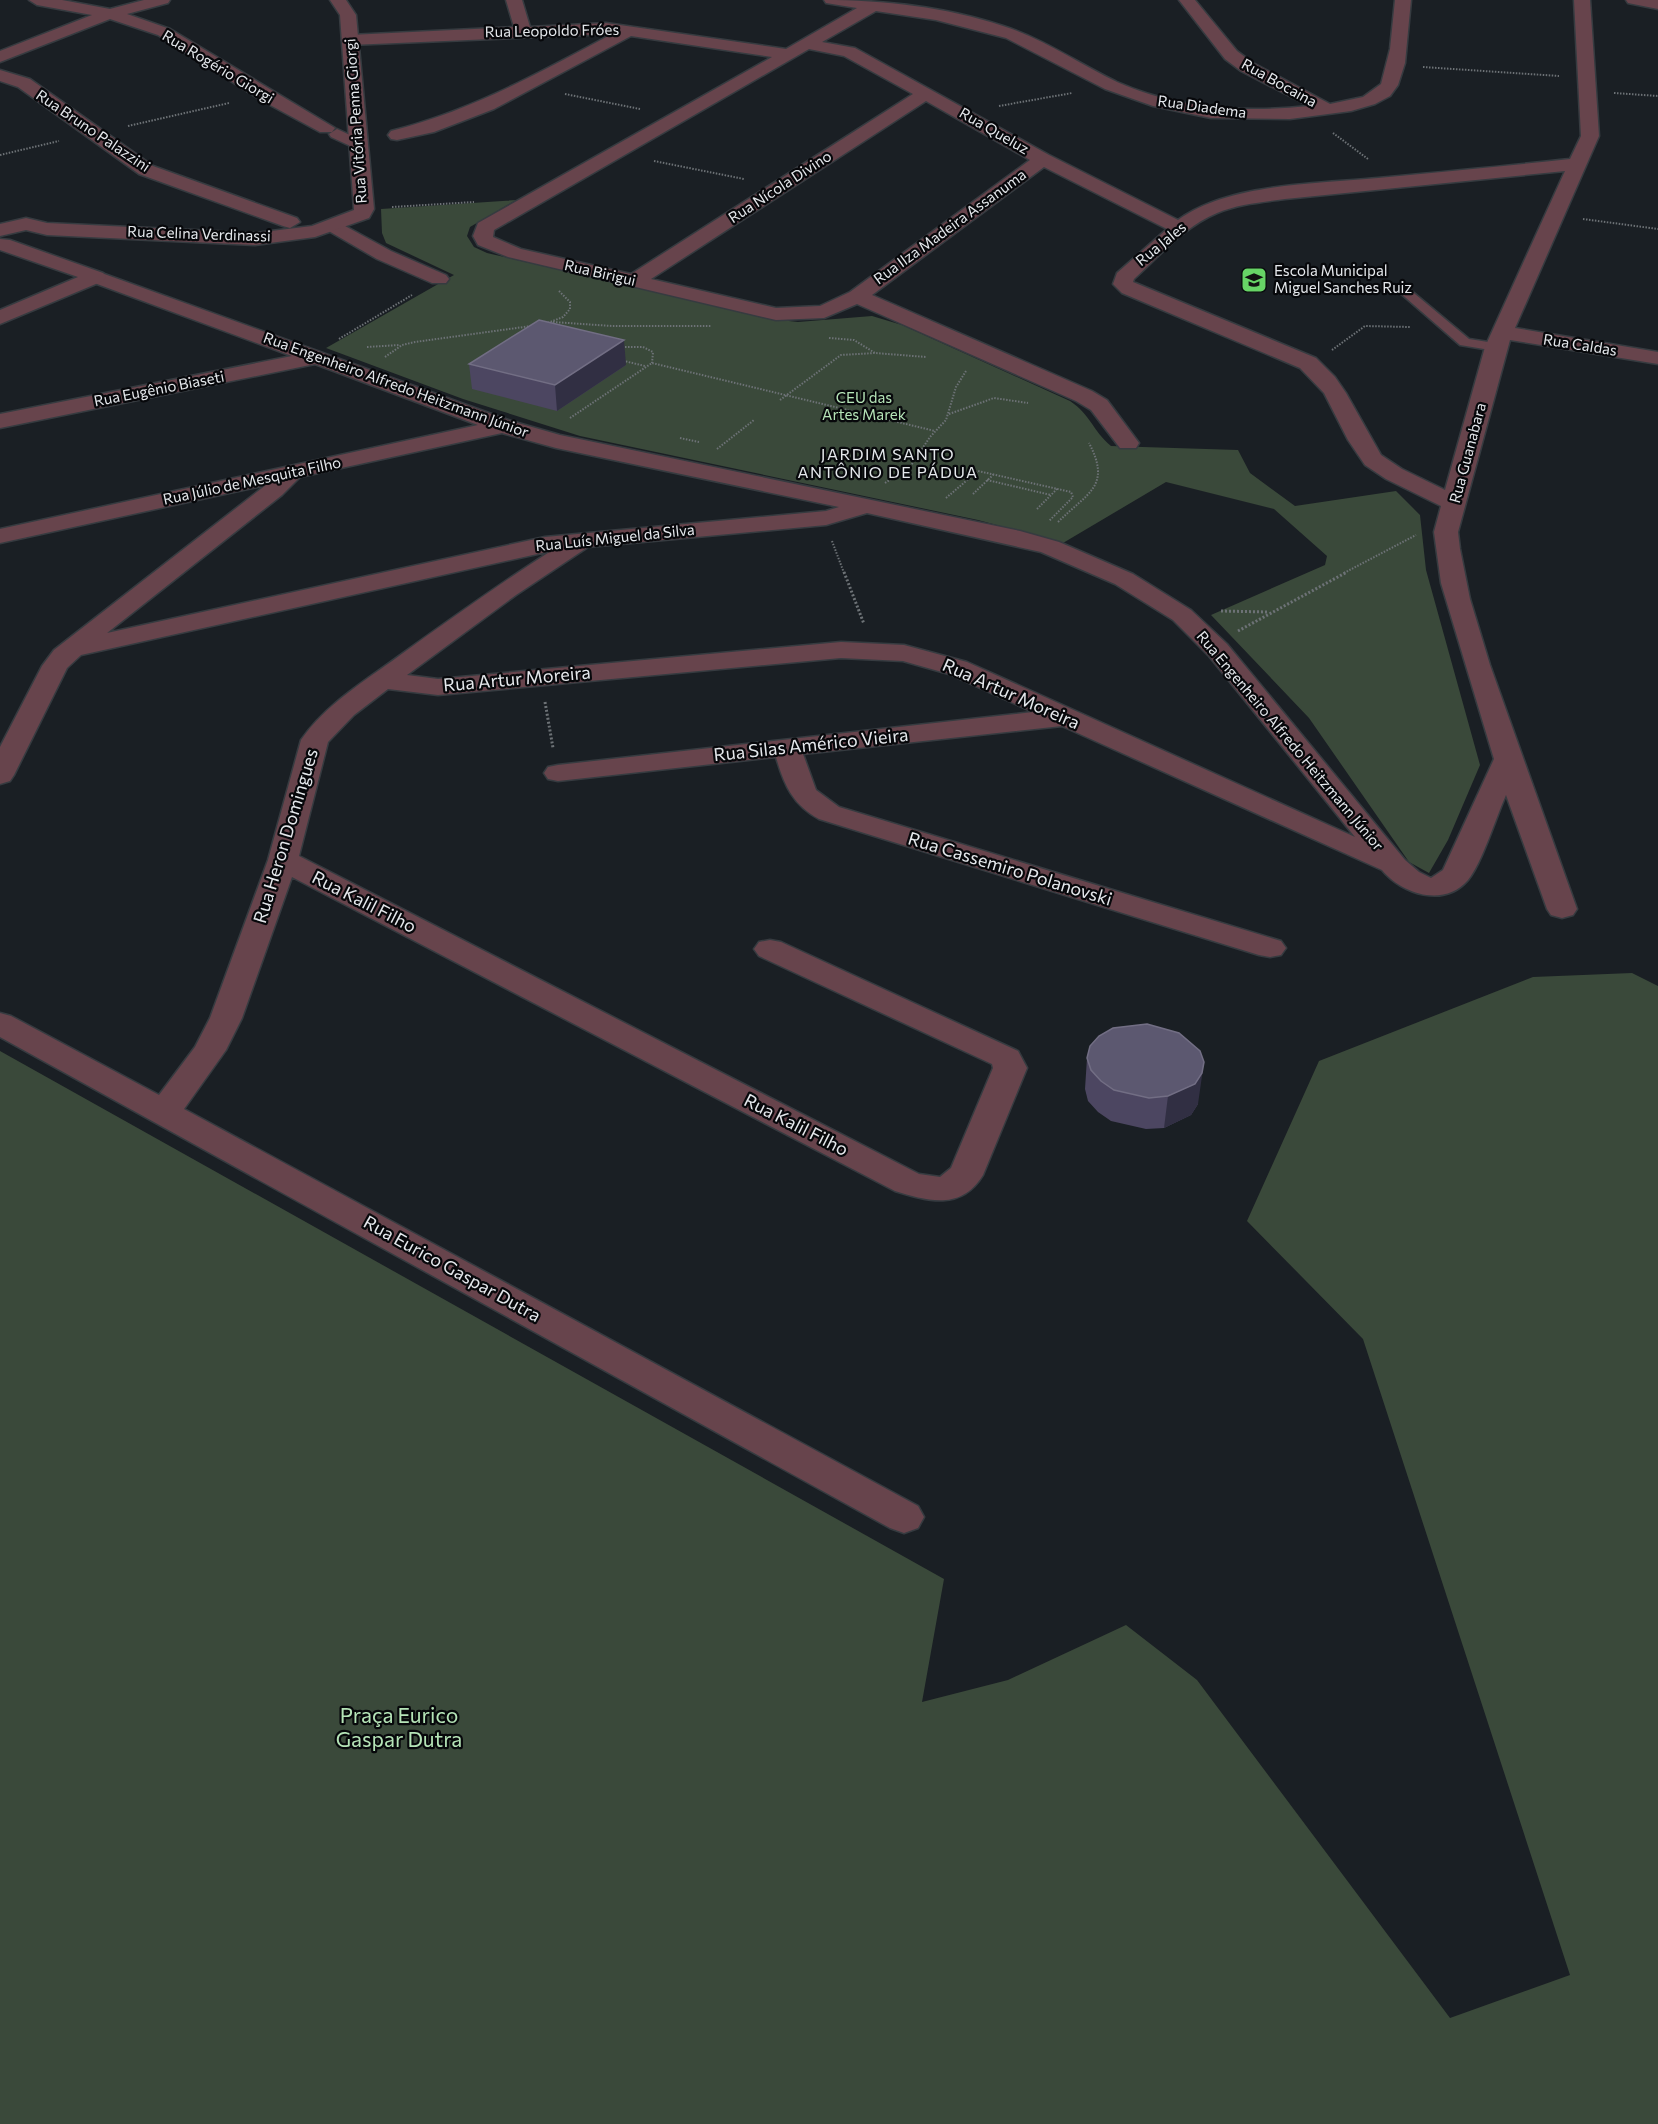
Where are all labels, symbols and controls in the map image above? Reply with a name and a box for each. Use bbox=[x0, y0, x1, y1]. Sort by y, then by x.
street label: Rua Leopoldo Fróes bbox=[485, 20, 620, 40]
street label: Rua Rogério Giorgi bbox=[159, 26, 278, 107]
street label: Rua Vitória Penna Giorgi bbox=[340, 38, 370, 204]
street label: Rua Bocaina bbox=[1239, 54, 1320, 110]
street label: Rua Bruno Palazzini bbox=[33, 85, 154, 175]
street label: Rua Diadema bbox=[1157, 91, 1248, 121]
street label: Rua Queluz bbox=[957, 103, 1032, 157]
street label: Rua Nícola Divino bbox=[725, 146, 834, 226]
street label: Rua Ilza Madeira Assanuma bbox=[870, 165, 1029, 288]
street label: Rua Jales bbox=[1131, 217, 1189, 269]
street label: Rua Celina Verdinassi bbox=[127, 222, 271, 245]
street label: Rua Birigui bbox=[563, 255, 638, 289]
place label: Escola Municipal Miguel Sanches Ruiz bbox=[1274, 261, 1412, 296]
school or university icon: Escola Municipal Miguel Sanches Ruiz bbox=[1239, 265, 1269, 295]
street label: Rua Engenheiro Alfredo Heitzmann Júnior bbox=[261, 328, 531, 441]
street label: Rua Caldas bbox=[1542, 329, 1618, 359]
street label: Rua Eugênio Biaseti bbox=[92, 367, 226, 409]
park label: CEU das Artes Marek bbox=[822, 388, 906, 423]
street label: Rua Guanabara bbox=[1445, 401, 1489, 505]
district label: JARDIM SANTO ANTÔNIO DE PÁDUA bbox=[797, 444, 979, 481]
street label: Rua Júlio de Mesquita Filho bbox=[161, 452, 342, 508]
street label: Rua Luís Miguel da Silva bbox=[534, 520, 695, 554]
street label: Rua Engenheiro Alfredo Heitzmann Júnior bbox=[1194, 627, 1388, 854]
street label: Rua Artur Moreira bbox=[939, 653, 1083, 733]
street label: Rua Artur Moreira bbox=[442, 661, 592, 695]
street label: Rua Silas Américo Vieira bbox=[712, 723, 909, 765]
street label: Rua Heron Domingues bbox=[248, 746, 322, 926]
street label: Rua Cassemiro Polanovski bbox=[906, 827, 1115, 910]
street label: Rua Kalil Filho bbox=[309, 865, 420, 937]
street label: Rua Kalil Filho bbox=[741, 1088, 852, 1160]
street label: Rua Eurico Gaspar Dutra bbox=[360, 1210, 545, 1326]
park label: Praça Eurico Gaspar Dutra bbox=[336, 1702, 462, 1751]

